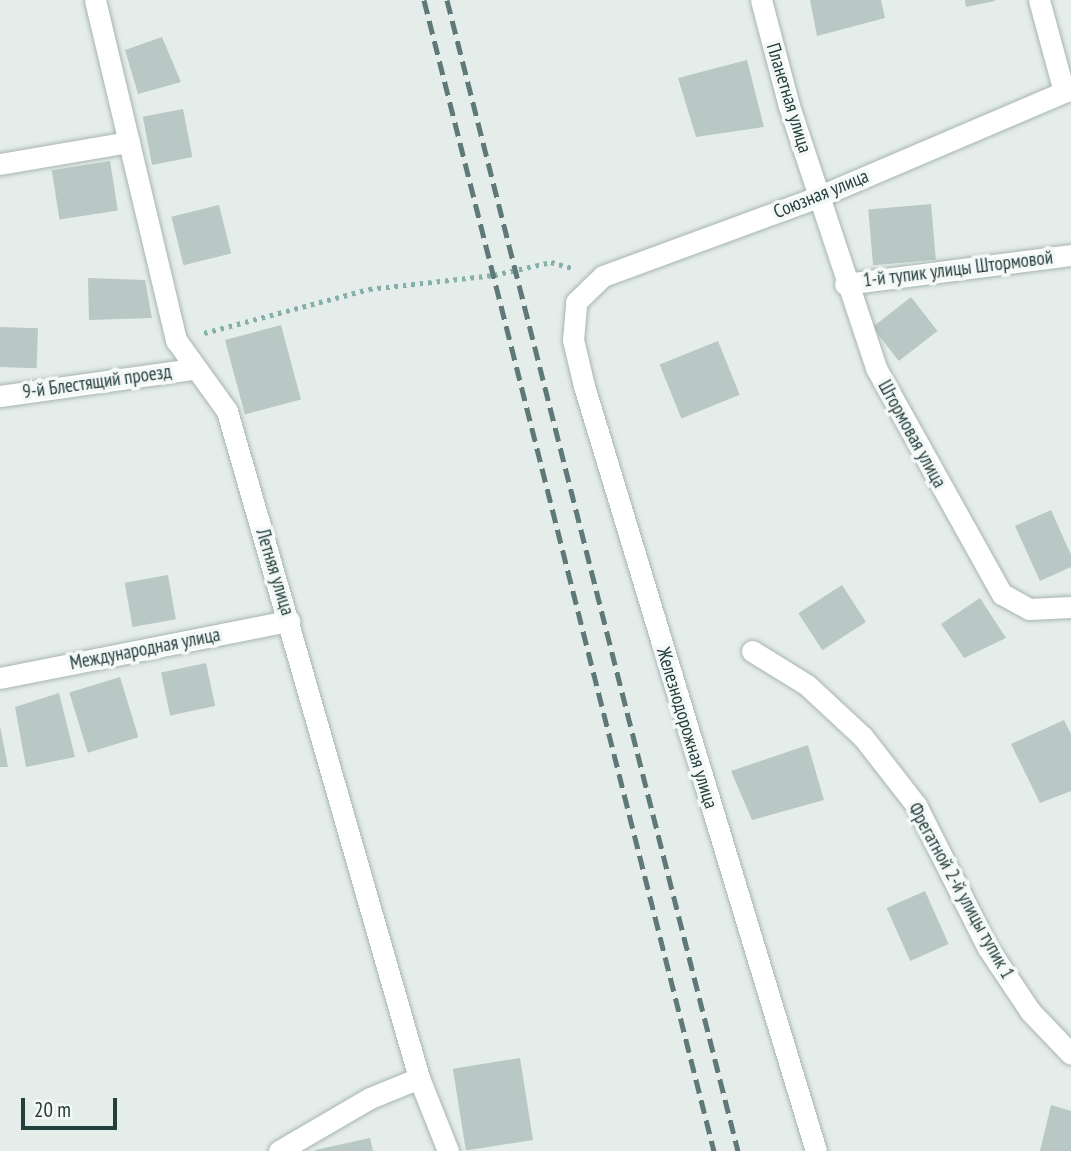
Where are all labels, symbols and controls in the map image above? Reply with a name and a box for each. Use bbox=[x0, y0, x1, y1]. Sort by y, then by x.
street label: Планетная улица bbox=[761, 40, 817, 156]
street label: Союзная улица bbox=[770, 165, 872, 223]
street label: 1-й тупик улицы Штормовой bbox=[862, 246, 1054, 292]
street label: 9-й Блестящий проезд bbox=[21, 360, 173, 404]
street label: Штормовая улица bbox=[873, 376, 951, 492]
street label: Летняя улица bbox=[251, 526, 299, 618]
street label: Международная улица bbox=[68, 623, 222, 675]
street label: Железнодорожная улица bbox=[652, 645, 722, 811]
street label: Фрегатной 2-й улицы тупик 1 bbox=[903, 799, 1019, 983]
scale bar bbox=[24, 1084, 121, 1128]
text: 20 m bbox=[34, 1096, 71, 1123]

